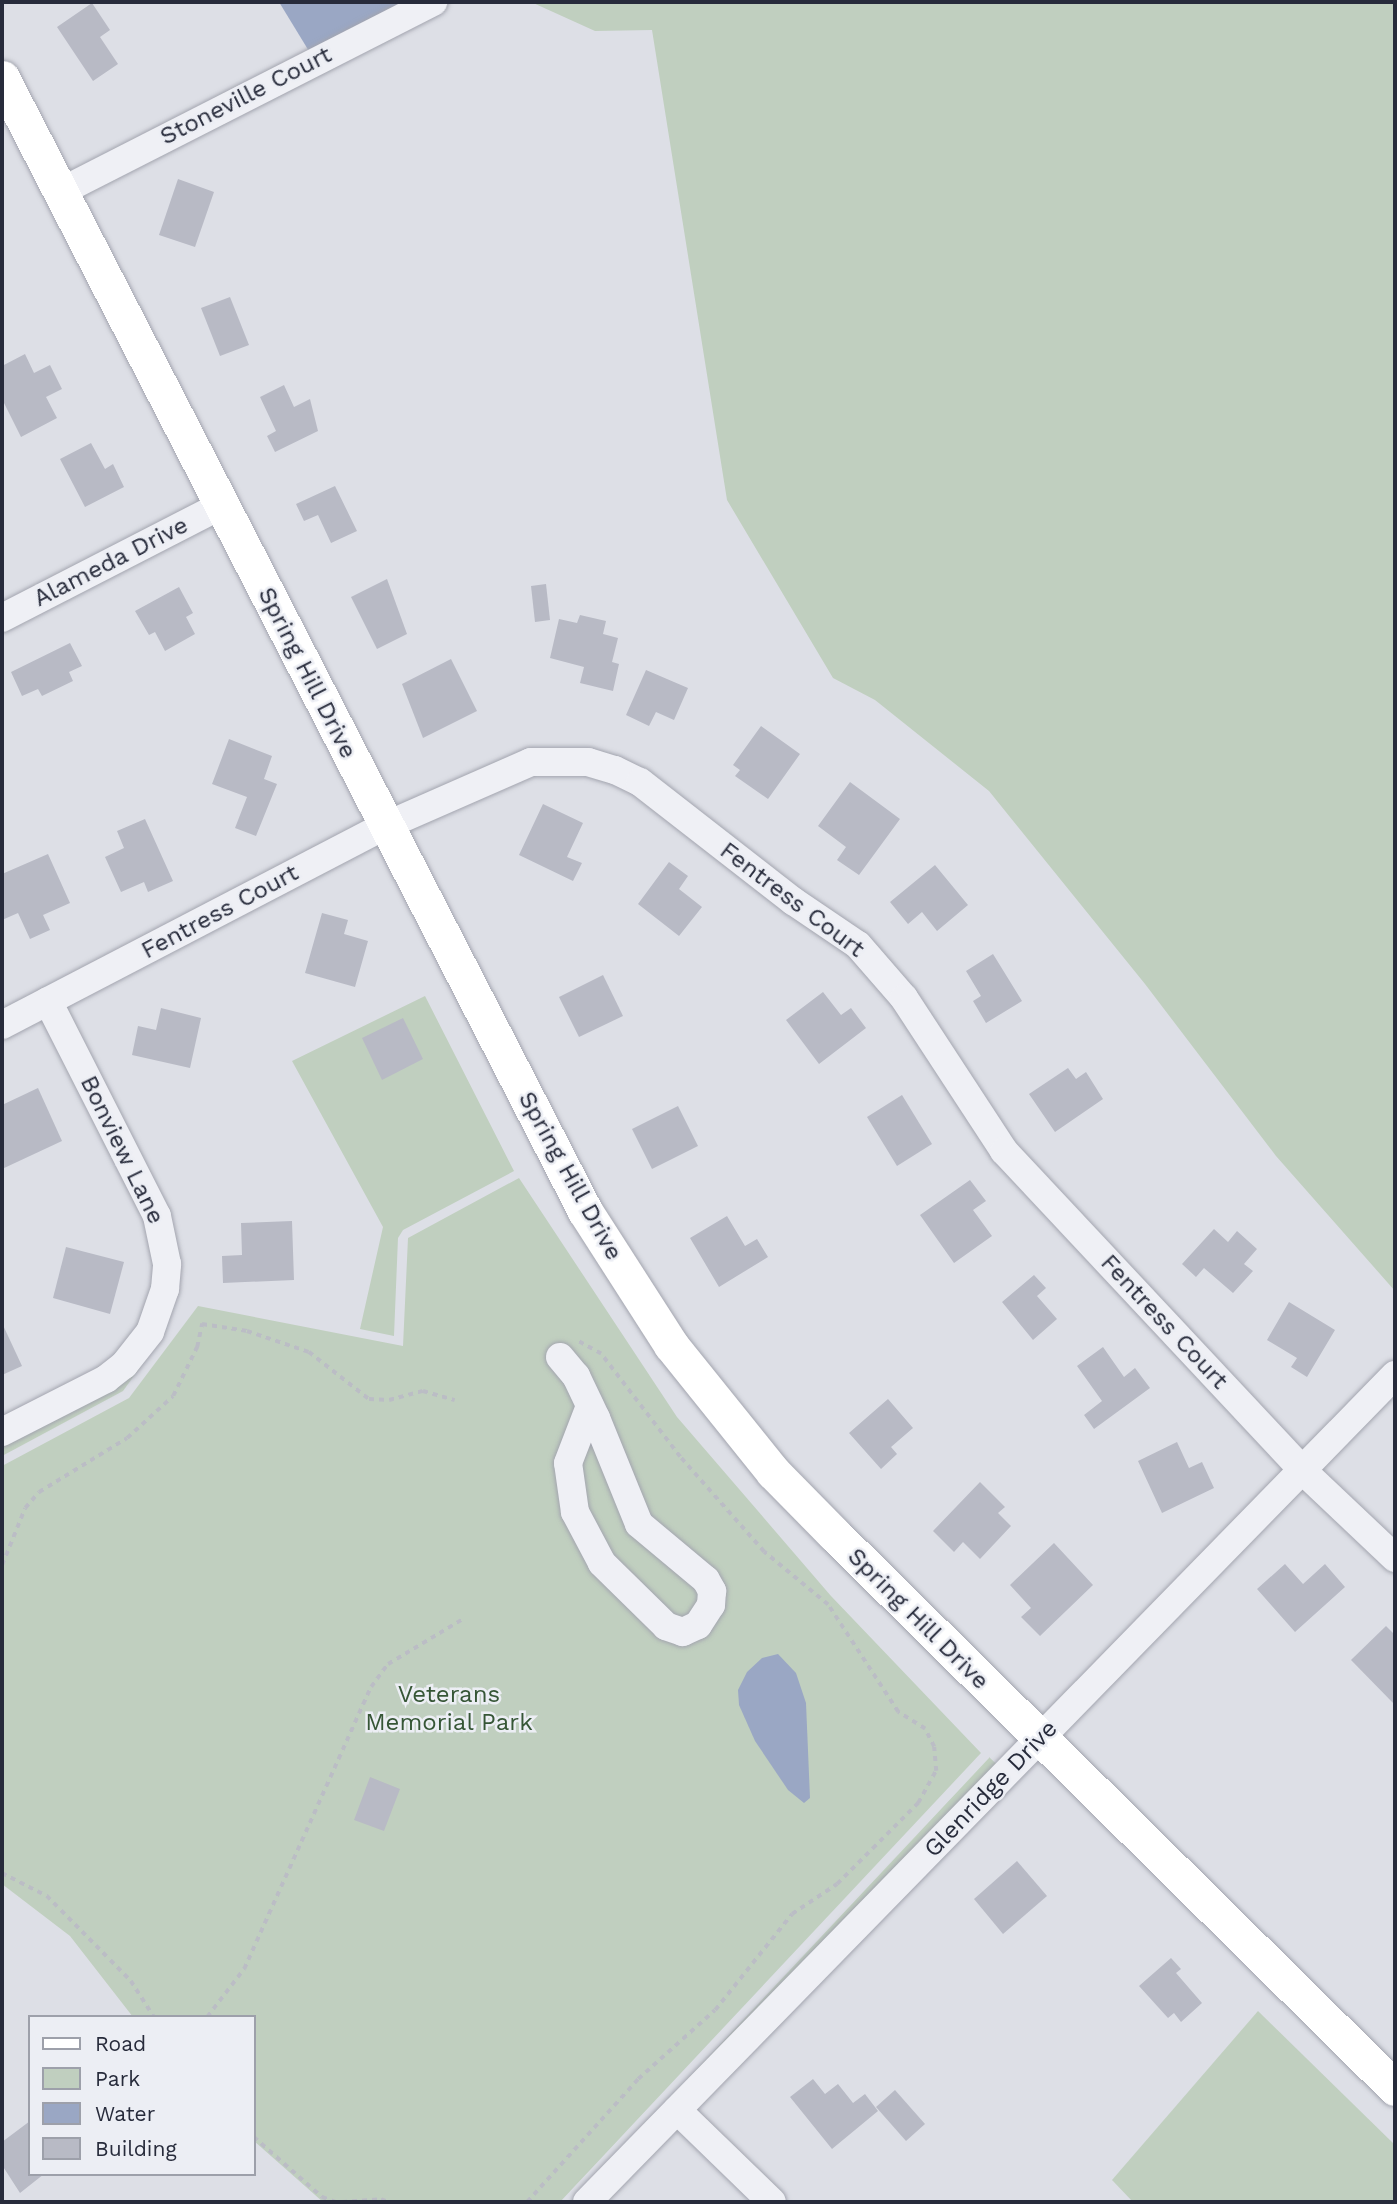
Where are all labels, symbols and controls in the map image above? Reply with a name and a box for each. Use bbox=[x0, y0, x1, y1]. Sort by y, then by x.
street label: Stoneville Court bbox=[155, 40, 337, 152]
street label: Alameda Drive bbox=[29, 511, 193, 613]
street label: Spring Hill Drive bbox=[251, 582, 363, 764]
street label: Fentress Court bbox=[714, 836, 870, 964]
street label: Fentress Court bbox=[137, 859, 303, 965]
street label: Bonview Lane bbox=[74, 1071, 170, 1229]
street label: Spring Hill Drive bbox=[512, 1086, 628, 1266]
street label: Fentress Court bbox=[1094, 1249, 1234, 1395]
street label: Spring Hill Drive bbox=[841, 1542, 995, 1696]
park label: Veterans Memorial Park bbox=[365, 1681, 533, 1737]
street label: Glenridge Drive bbox=[918, 1715, 1064, 1863]
legend bbox=[28, 2015, 256, 2176]
text: Road bbox=[95, 2031, 146, 2056]
text: Park bbox=[95, 2066, 140, 2091]
text: Water bbox=[95, 2101, 155, 2126]
text: Building bbox=[95, 2136, 177, 2161]

